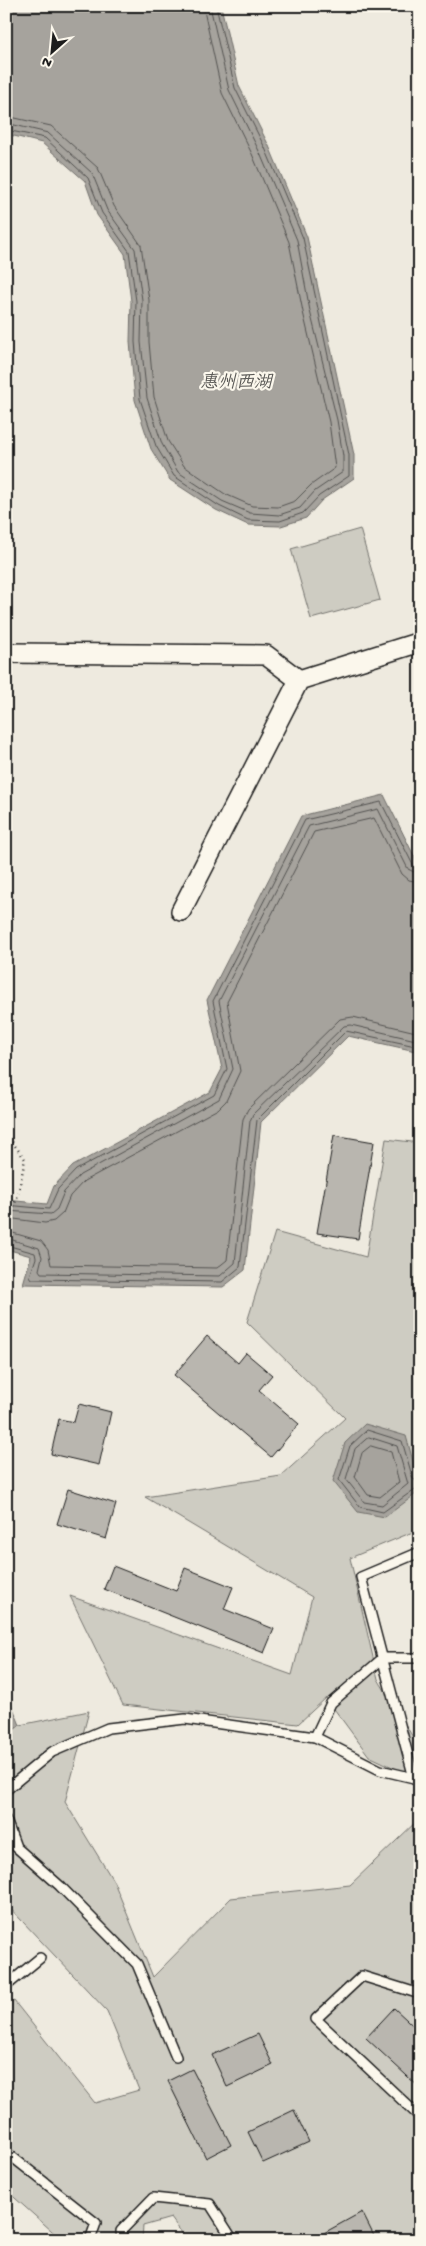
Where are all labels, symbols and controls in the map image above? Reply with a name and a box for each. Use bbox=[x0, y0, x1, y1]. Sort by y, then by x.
north arrow bbox=[28, 28, 78, 78]
text: N bbox=[39, 52, 55, 71]
water label: 惠州西湖 bbox=[200, 372, 274, 394]

